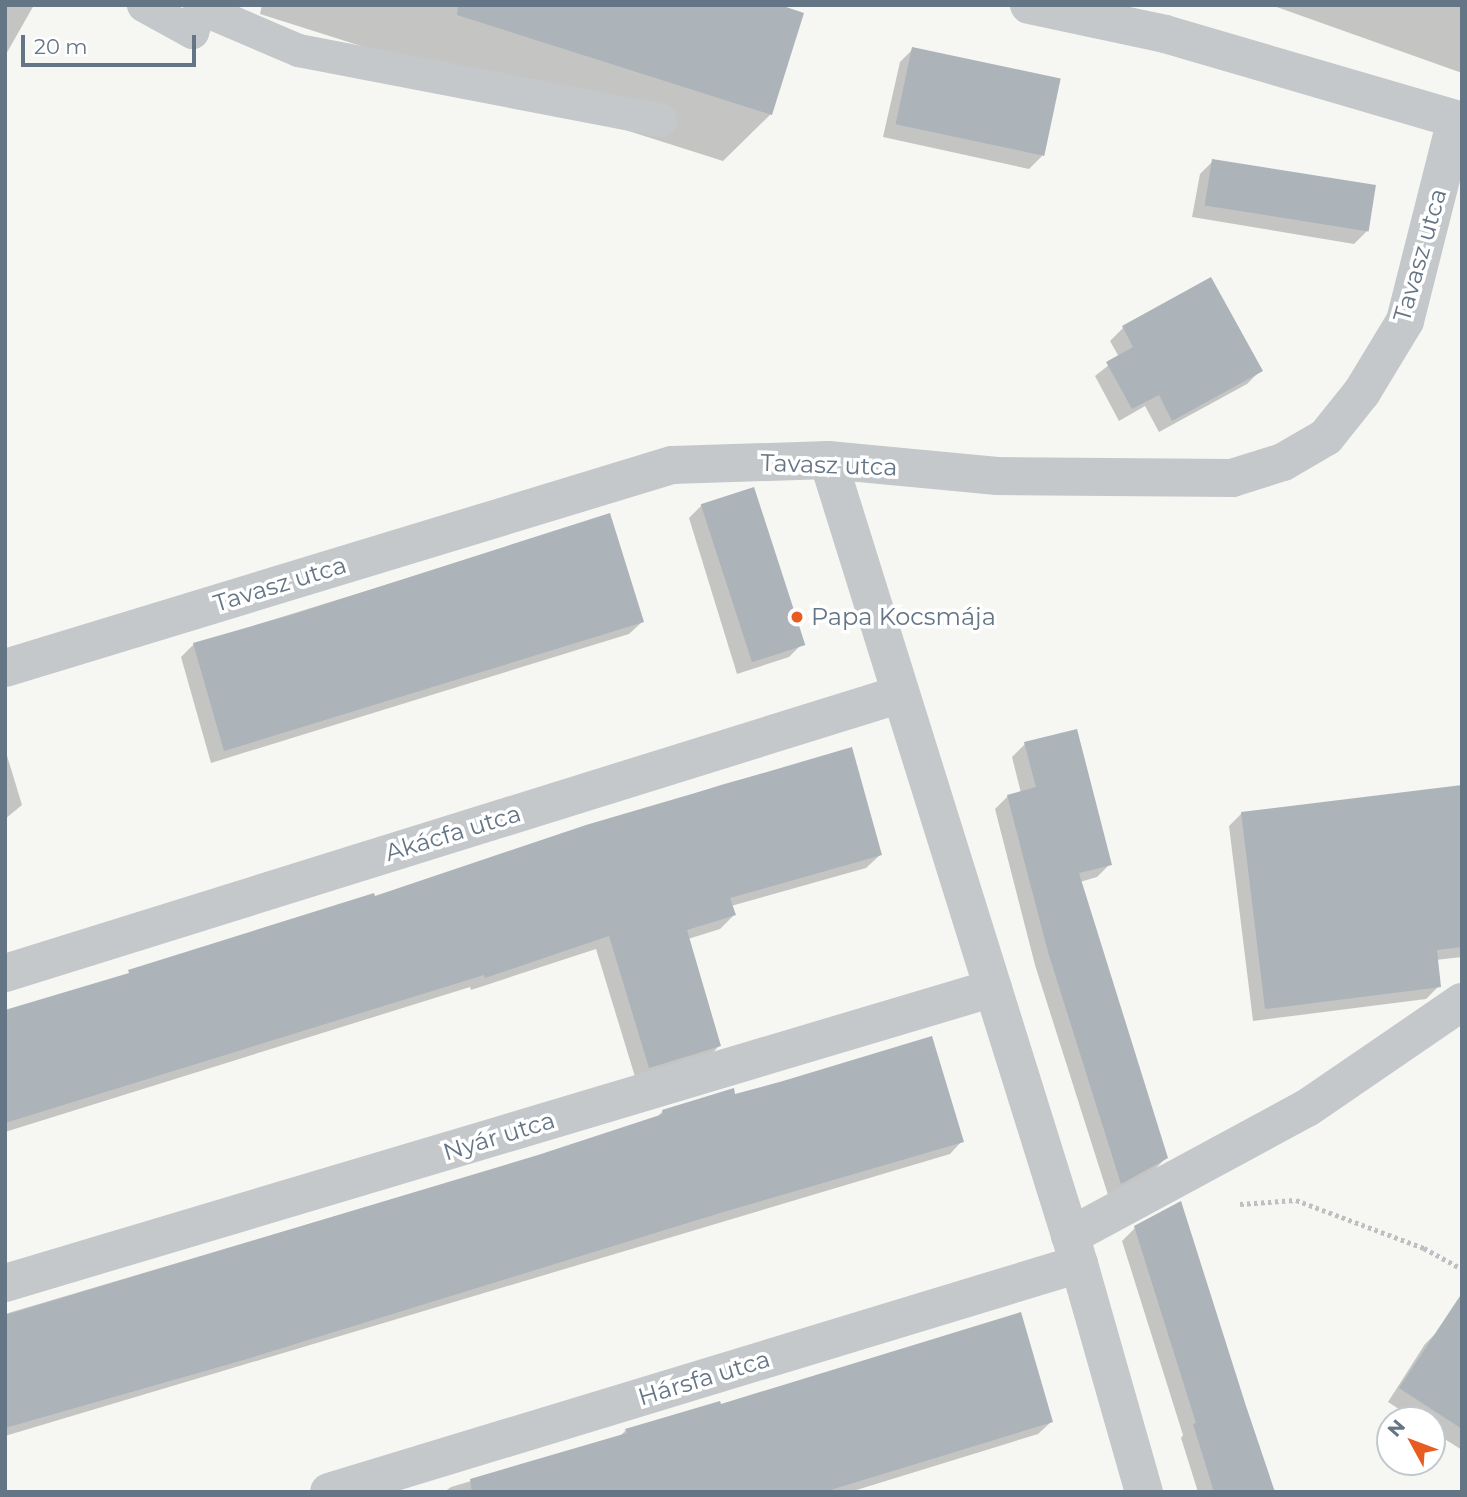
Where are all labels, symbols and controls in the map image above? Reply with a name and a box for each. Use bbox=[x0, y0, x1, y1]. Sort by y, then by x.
scale bar bbox=[24, 21, 200, 65]
text: 20 m bbox=[34, 34, 88, 59]
street label: Tavasz utca bbox=[1387, 185, 1453, 325]
street label: Tavasz utca bbox=[760, 448, 898, 482]
street label: Tavasz utca bbox=[210, 550, 350, 618]
place label: Papa Kocsmája bbox=[811, 603, 996, 631]
marker: Papa Kocsmája bbox=[789, 609, 805, 625]
street label: Akácfa utca bbox=[382, 799, 524, 867]
street label: Nyár utca bbox=[440, 1105, 558, 1167]
street label: Hársfa utca bbox=[635, 1344, 773, 1412]
north arrow bbox=[1376, 1406, 1446, 1476]
text: N bbox=[1383, 1415, 1410, 1442]

